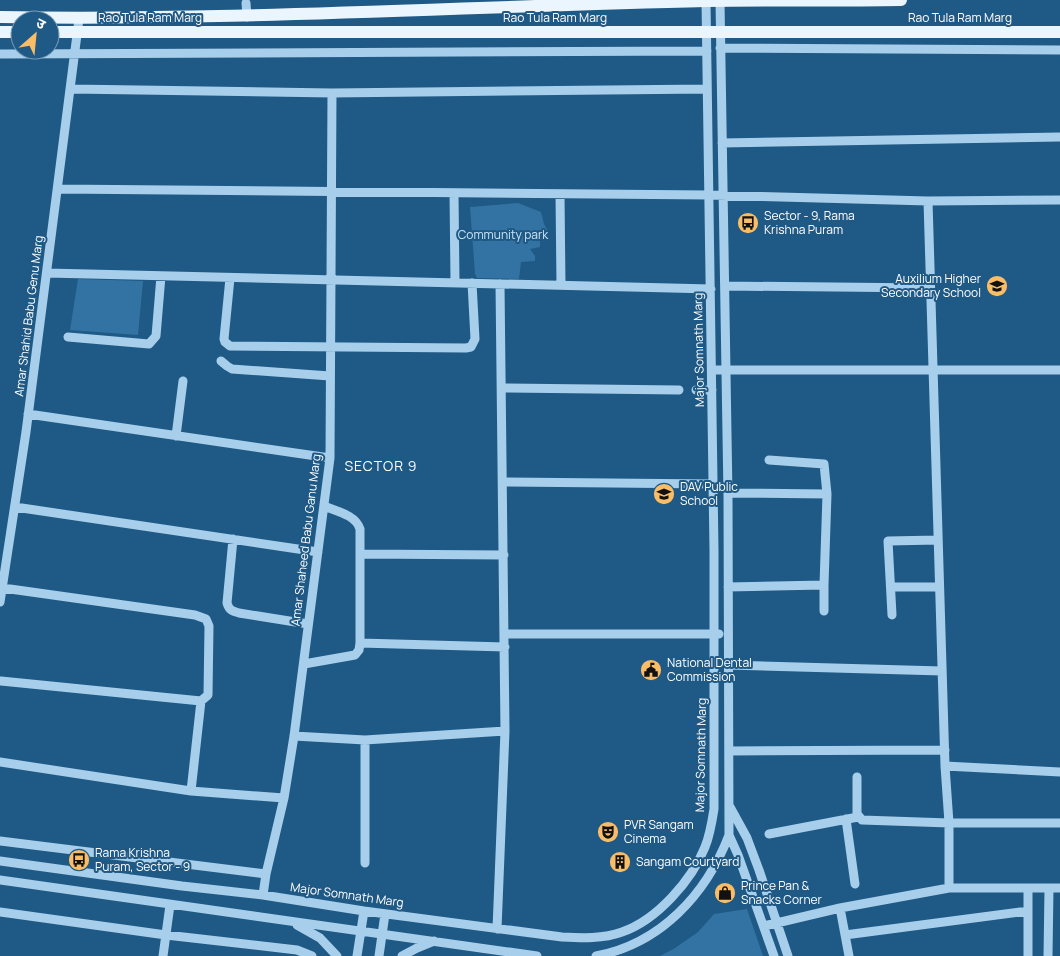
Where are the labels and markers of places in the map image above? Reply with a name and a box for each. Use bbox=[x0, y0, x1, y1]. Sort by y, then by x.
place label: Sector - 9, Rama Krishna Puram bbox=[764, 207, 855, 238]
bus stop icon: Sector - 9, Rama Krishna Puram bbox=[736, 211, 760, 235]
place label: Auxilium Higher Secondary School bbox=[881, 270, 982, 301]
school or university icon: Auxilium Higher Secondary School bbox=[985, 274, 1009, 298]
place label: DAV Public School bbox=[680, 478, 738, 509]
school or university icon: DAV Public School bbox=[652, 482, 676, 506]
place label: National Dental Commission bbox=[667, 654, 752, 685]
public building icon: National Dental Commission bbox=[639, 658, 663, 682]
place label: PVR Sangam Cinema bbox=[624, 816, 694, 847]
theatre icon: PVR Sangam Cinema bbox=[596, 820, 620, 844]
place label: Rama Krishna Puram, Sector - 9 bbox=[95, 844, 190, 875]
bus stop icon: Rama Krishna Puram, Sector - 9 bbox=[67, 848, 91, 872]
building icon: Sangam Courtyard bbox=[608, 850, 632, 874]
place label: Sangam Courtyard bbox=[636, 853, 739, 870]
place label: Prince Pan & Snacks Corner bbox=[741, 877, 822, 908]
shop icon: Prince Pan & Snacks Corner bbox=[713, 881, 737, 905]

